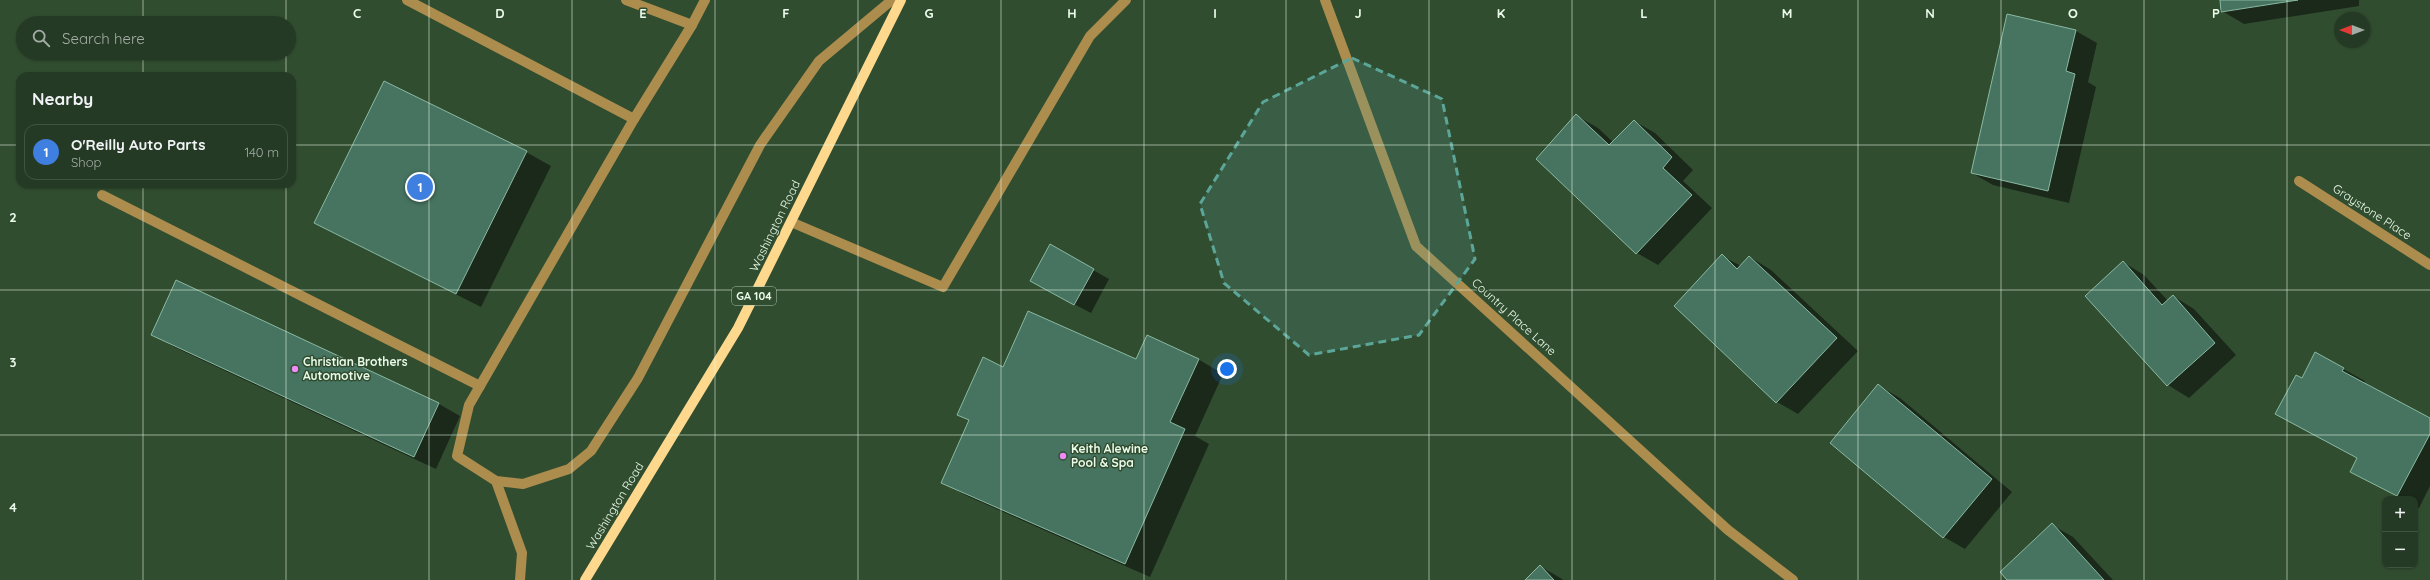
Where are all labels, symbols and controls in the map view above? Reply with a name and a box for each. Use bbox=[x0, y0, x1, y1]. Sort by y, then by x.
text: C bbox=[353, 5, 361, 21]
text: D bbox=[495, 5, 505, 21]
text: E bbox=[639, 5, 647, 21]
text: F bbox=[782, 5, 790, 21]
text: G bbox=[924, 5, 934, 21]
text: H bbox=[1067, 5, 1077, 21]
text: I bbox=[1213, 5, 1217, 21]
text: J bbox=[1354, 5, 1362, 21]
text: K bbox=[1497, 5, 1506, 21]
text: L bbox=[1640, 5, 1648, 21]
text: M bbox=[1782, 5, 1792, 21]
text: N bbox=[1925, 5, 1935, 21]
text: O bbox=[2068, 5, 2078, 21]
text: P bbox=[2212, 5, 2220, 21]
north arrow bbox=[2334, 12, 2370, 48]
search box bbox=[16, 16, 296, 60]
icon: search bbox=[30, 27, 52, 49]
text: Search here bbox=[62, 29, 145, 48]
text: Nearby bbox=[32, 88, 93, 109]
text: O'Reilly Auto Parts bbox=[71, 135, 206, 154]
text: 1 bbox=[43, 144, 49, 160]
text: 140 m bbox=[244, 144, 279, 160]
text: Shop bbox=[71, 154, 101, 170]
pin: 1 bbox=[407, 172, 433, 202]
street label: Washington Road bbox=[746, 178, 803, 274]
street label: Graystone Place bbox=[2330, 181, 2415, 243]
text: 2 bbox=[9, 209, 17, 225]
street label: Country Place Lane bbox=[1469, 275, 1560, 359]
road number: GA 104 bbox=[732, 287, 776, 305]
text: 3 bbox=[10, 354, 17, 370]
place label: Christian Brothers Automotive bbox=[303, 354, 408, 383]
your location bbox=[1217, 359, 1237, 379]
marker: Christian Brothers Automotive bbox=[290, 364, 300, 374]
place label: Keith Alewine Pool & Spa bbox=[1071, 441, 1148, 470]
marker: Keith Alewine Pool & Spa bbox=[1058, 451, 1068, 461]
street label: Washington Road bbox=[583, 459, 647, 552]
map controls bbox=[2382, 496, 2418, 568]
button: + bbox=[2382, 496, 2418, 532]
text: 4 bbox=[9, 499, 17, 515]
button: − bbox=[2382, 532, 2418, 568]

